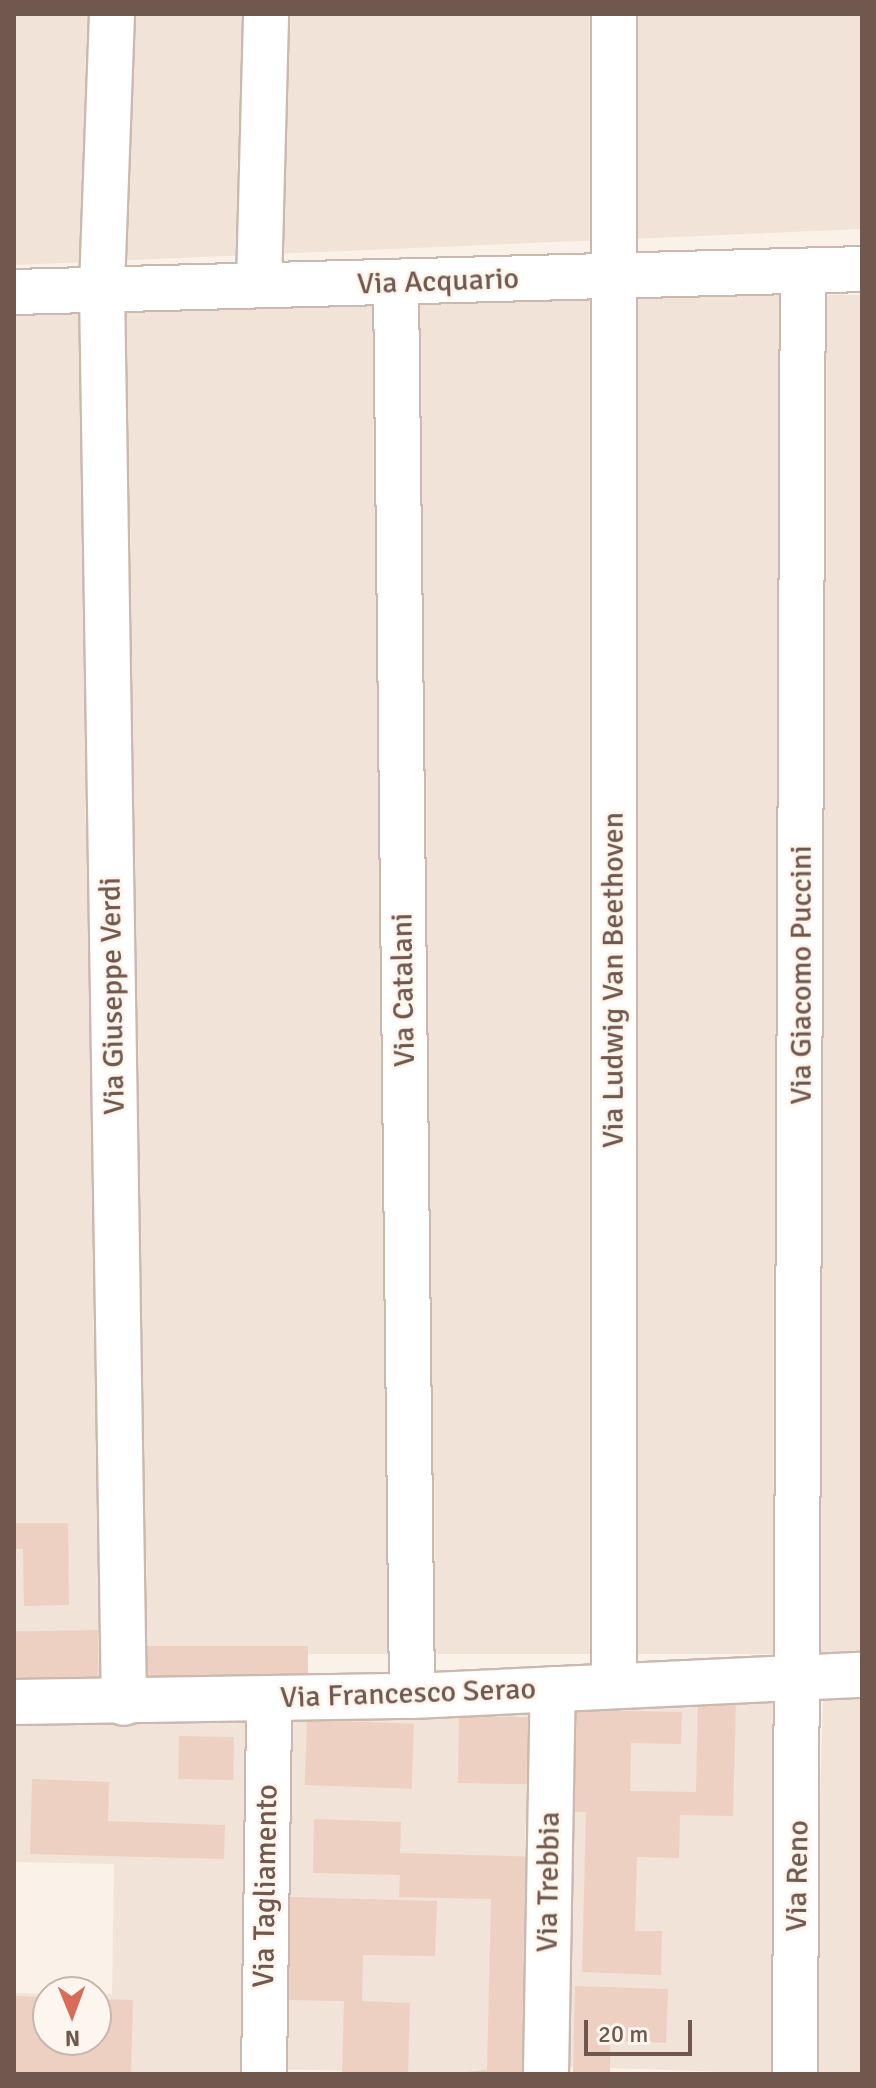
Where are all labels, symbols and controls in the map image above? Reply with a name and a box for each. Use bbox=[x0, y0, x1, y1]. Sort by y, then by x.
street label: Via Acquario bbox=[356, 261, 520, 303]
street label: Via Ludwig Van Beethoven bbox=[596, 812, 632, 1148]
street label: Via Giacomo Puccini bbox=[784, 845, 820, 1105]
street label: Via Giuseppe Verdi bbox=[93, 877, 133, 1115]
street label: Via Catalani bbox=[385, 913, 423, 1067]
street label: Via Francesco Serao bbox=[279, 1672, 537, 1716]
street label: Via Tagliamento bbox=[246, 1784, 286, 1988]
street label: Via Trebbia bbox=[530, 1811, 568, 1953]
street label: Via Reno bbox=[779, 1820, 817, 1932]
north arrow bbox=[32, 1976, 112, 2056]
scale bar bbox=[588, 2004, 696, 2054]
text: 20 m bbox=[598, 2019, 648, 2049]
text: N bbox=[65, 2025, 80, 2052]

